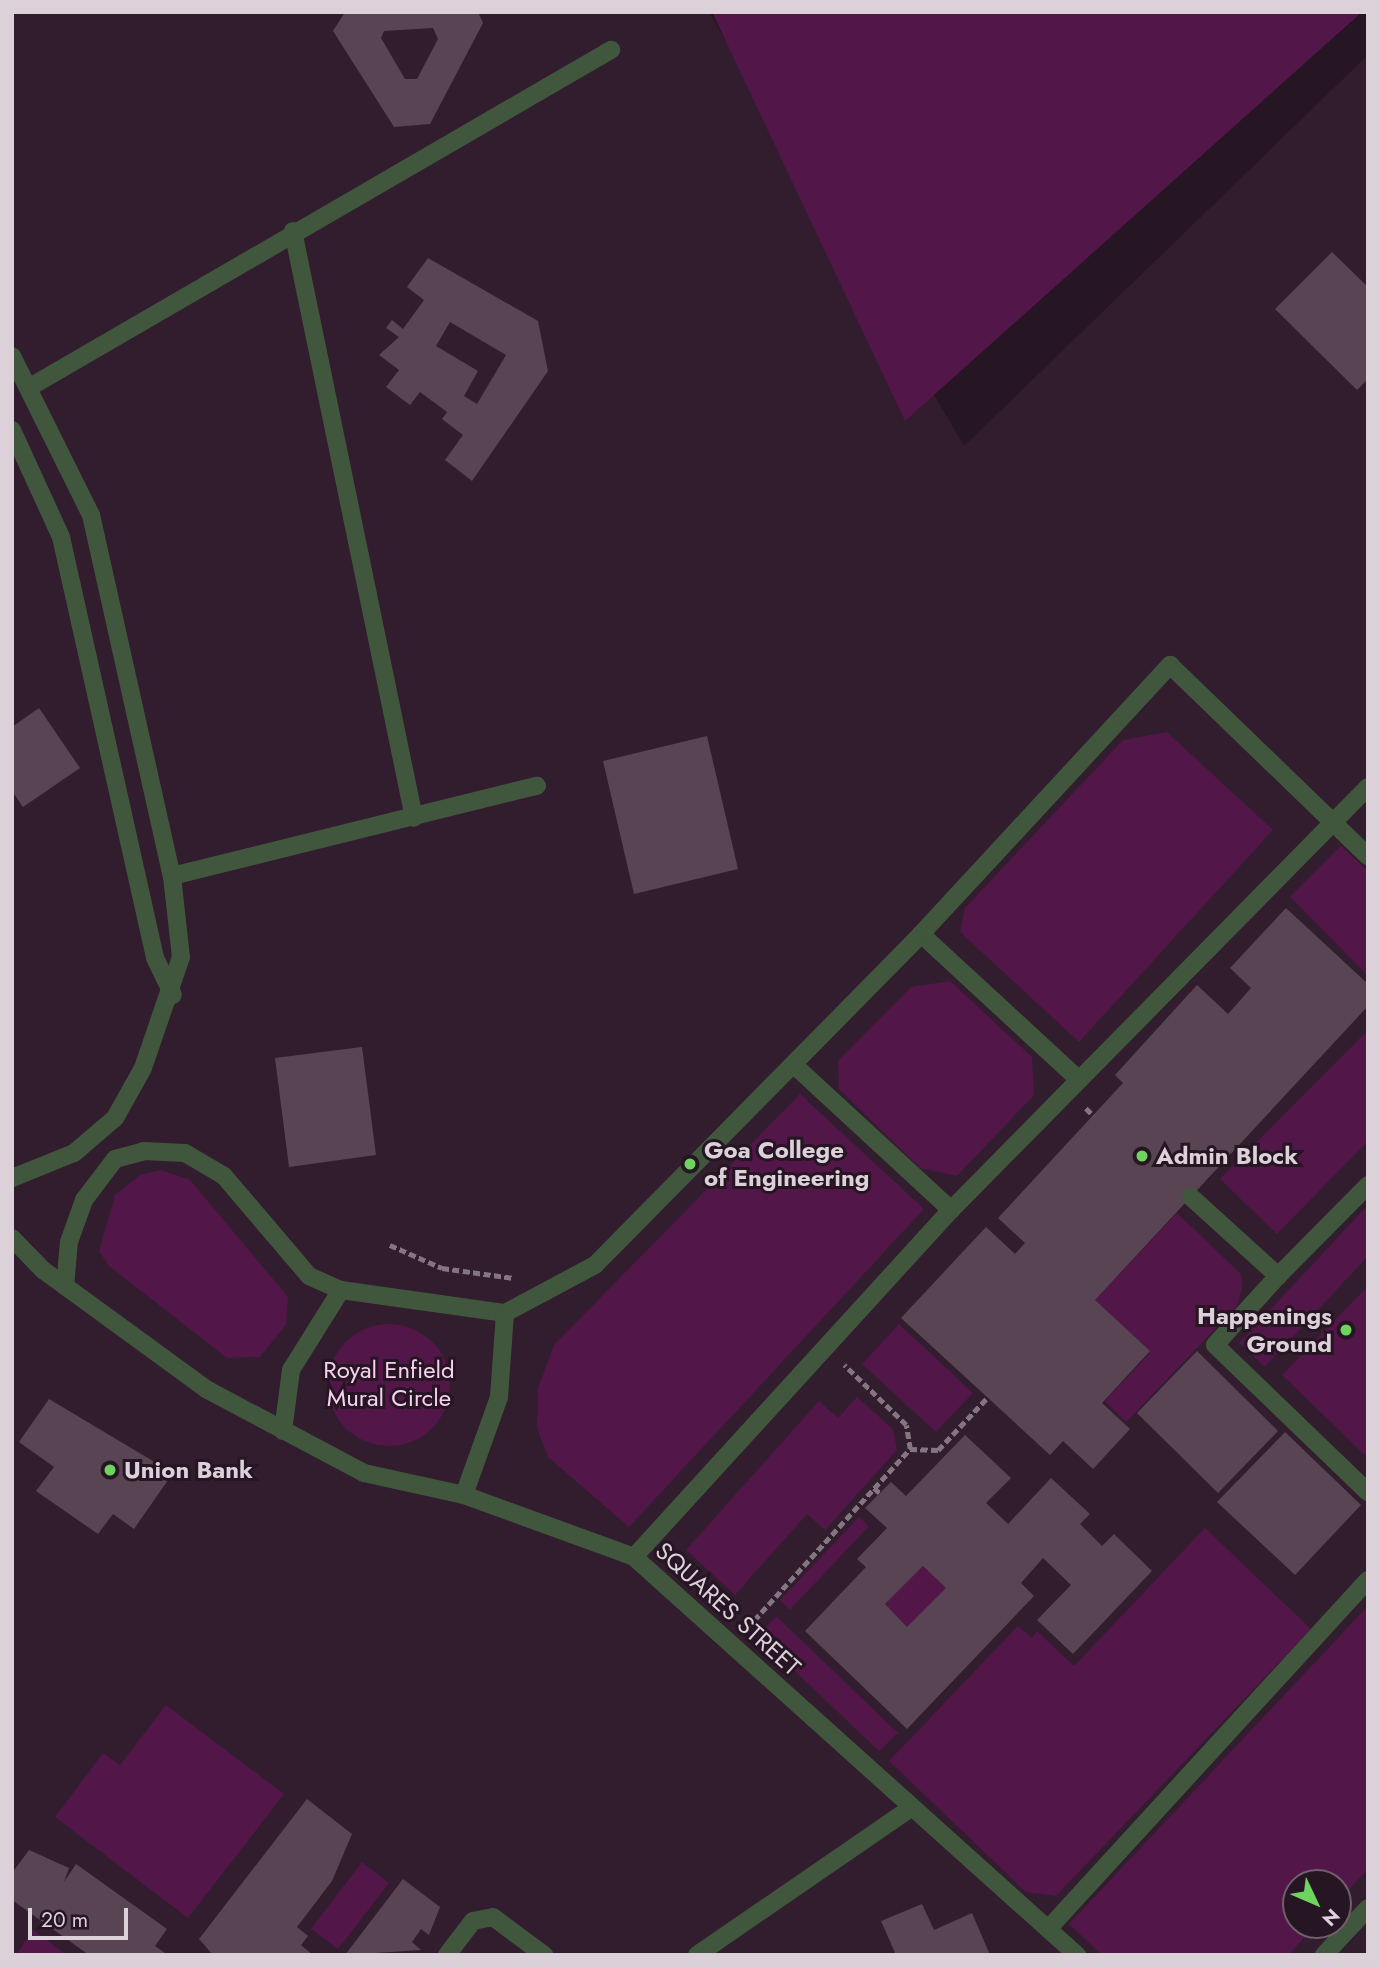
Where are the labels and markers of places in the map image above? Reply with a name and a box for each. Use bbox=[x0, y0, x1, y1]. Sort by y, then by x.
place label: Goa College of Engineering bbox=[704, 1136, 869, 1192]
place label: Admin Block bbox=[1156, 1142, 1298, 1170]
marker: Admin Block bbox=[1134, 1148, 1150, 1164]
marker: Goa College of Engineering bbox=[682, 1156, 698, 1172]
place label: Happenings Ground bbox=[1197, 1302, 1332, 1358]
marker: Happenings Ground bbox=[1338, 1322, 1354, 1338]
place label: Union Bank bbox=[124, 1456, 253, 1484]
marker: Union Bank bbox=[102, 1462, 118, 1478]

